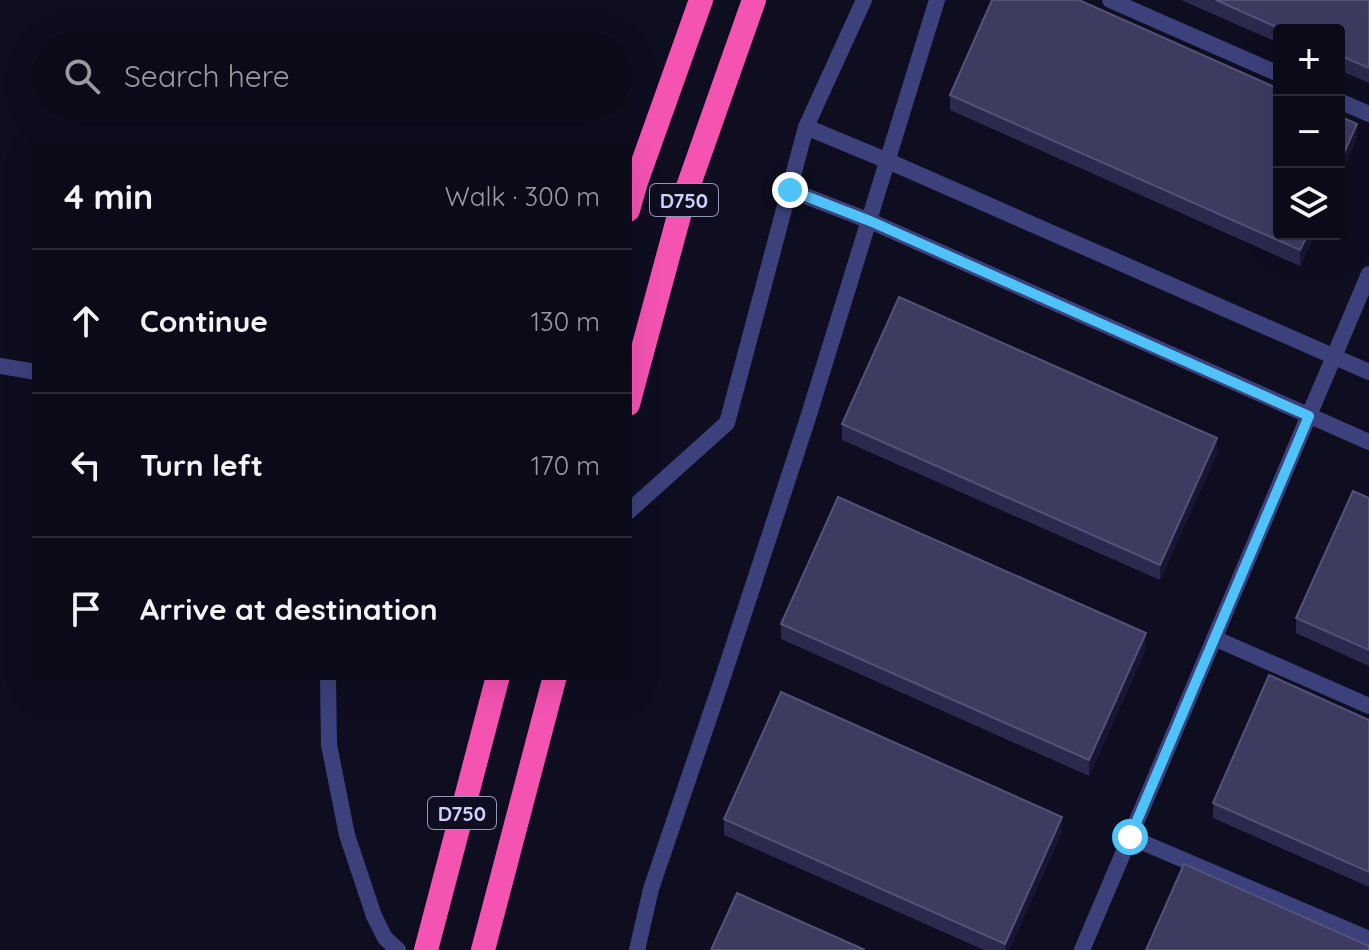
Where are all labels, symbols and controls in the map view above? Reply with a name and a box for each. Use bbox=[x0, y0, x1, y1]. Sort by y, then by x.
map controls bbox=[1273, 24, 1345, 240]
button: + bbox=[1273, 24, 1345, 96]
search box bbox=[32, 32, 632, 120]
icon: search bbox=[60, 54, 104, 98]
text: Search here bbox=[124, 57, 290, 95]
button: − bbox=[1273, 96, 1345, 168]
button: layers bbox=[1273, 168, 1345, 240]
route end bbox=[772, 172, 808, 208]
text: 4 min bbox=[64, 175, 153, 218]
text: Walk · 300 m bbox=[445, 180, 600, 213]
road number: D750 bbox=[650, 184, 718, 216]
icon: ahead bbox=[64, 299, 108, 343]
text: Continue bbox=[140, 302, 268, 340]
text: 130 m bbox=[530, 305, 600, 338]
icon: left bbox=[64, 443, 108, 487]
text: Turn left bbox=[140, 446, 263, 484]
text: 170 m bbox=[531, 449, 600, 482]
icon: arrive bbox=[64, 587, 108, 631]
text: Arrive at destination bbox=[140, 590, 438, 628]
road number: D750 bbox=[428, 797, 496, 829]
route start bbox=[1112, 819, 1148, 855]

